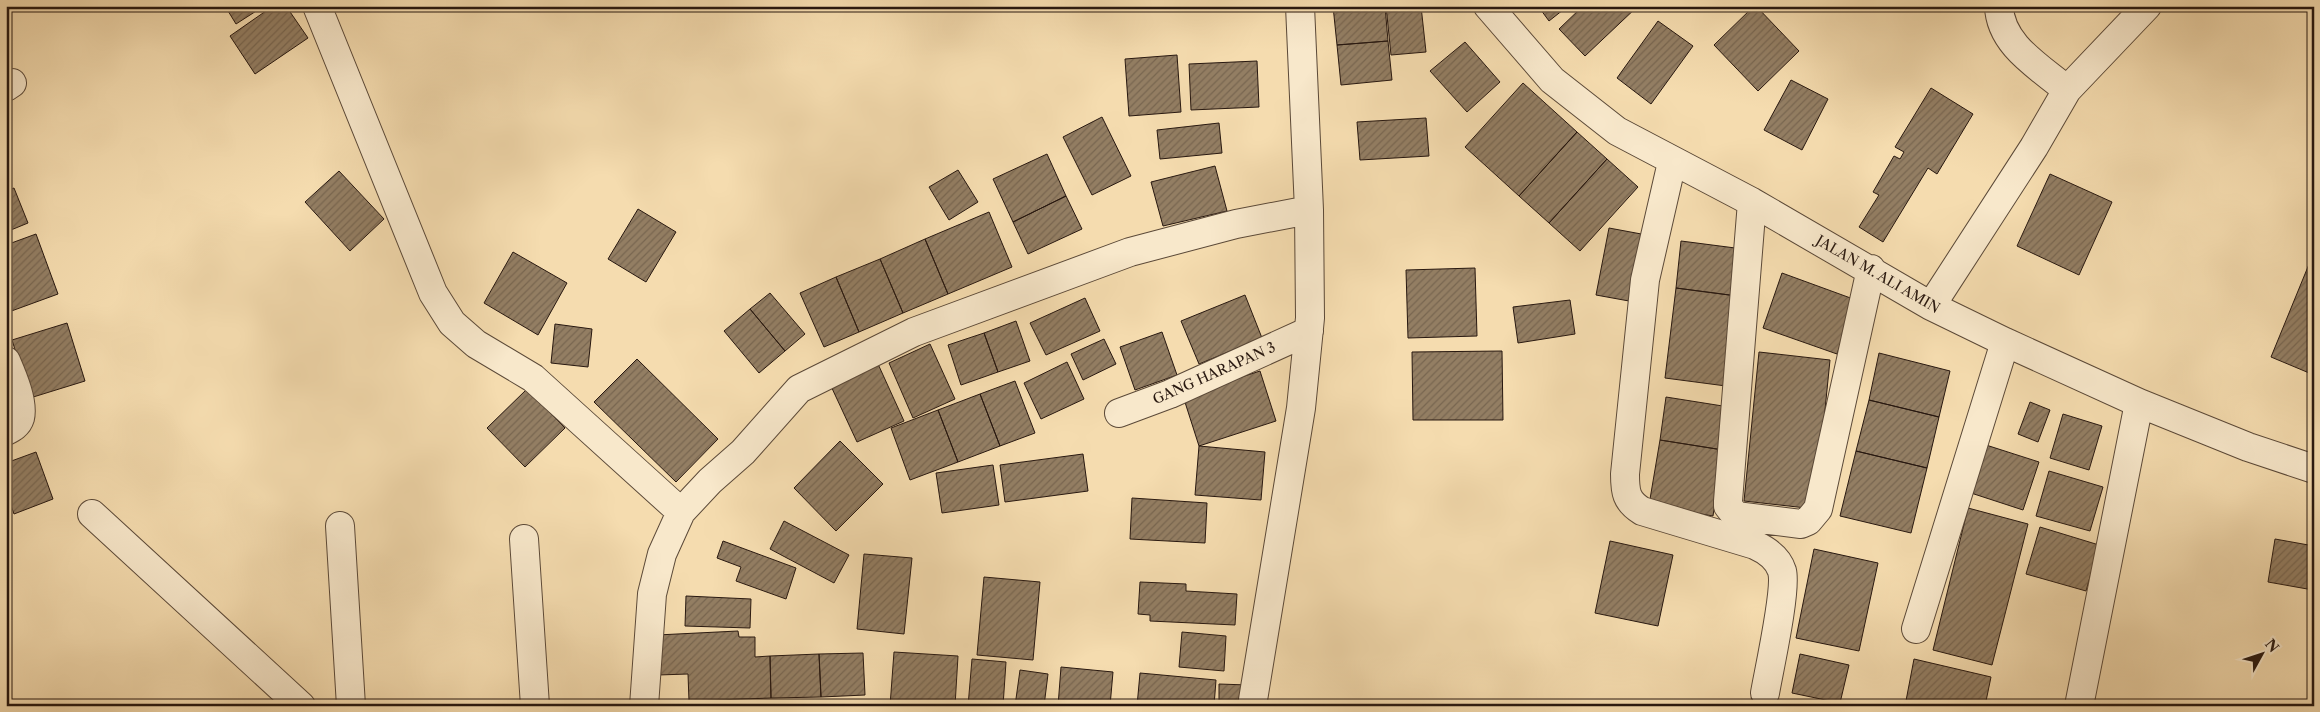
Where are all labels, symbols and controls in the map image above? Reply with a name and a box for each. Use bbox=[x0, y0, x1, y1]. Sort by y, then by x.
street label: JALAN M. ALI AMIN bbox=[1811, 230, 1944, 317]
street label: GANG HARAPAN 3 bbox=[1150, 338, 1278, 408]
north arrow bbox=[2238, 630, 2288, 680]
text: N bbox=[2261, 635, 2283, 656]

